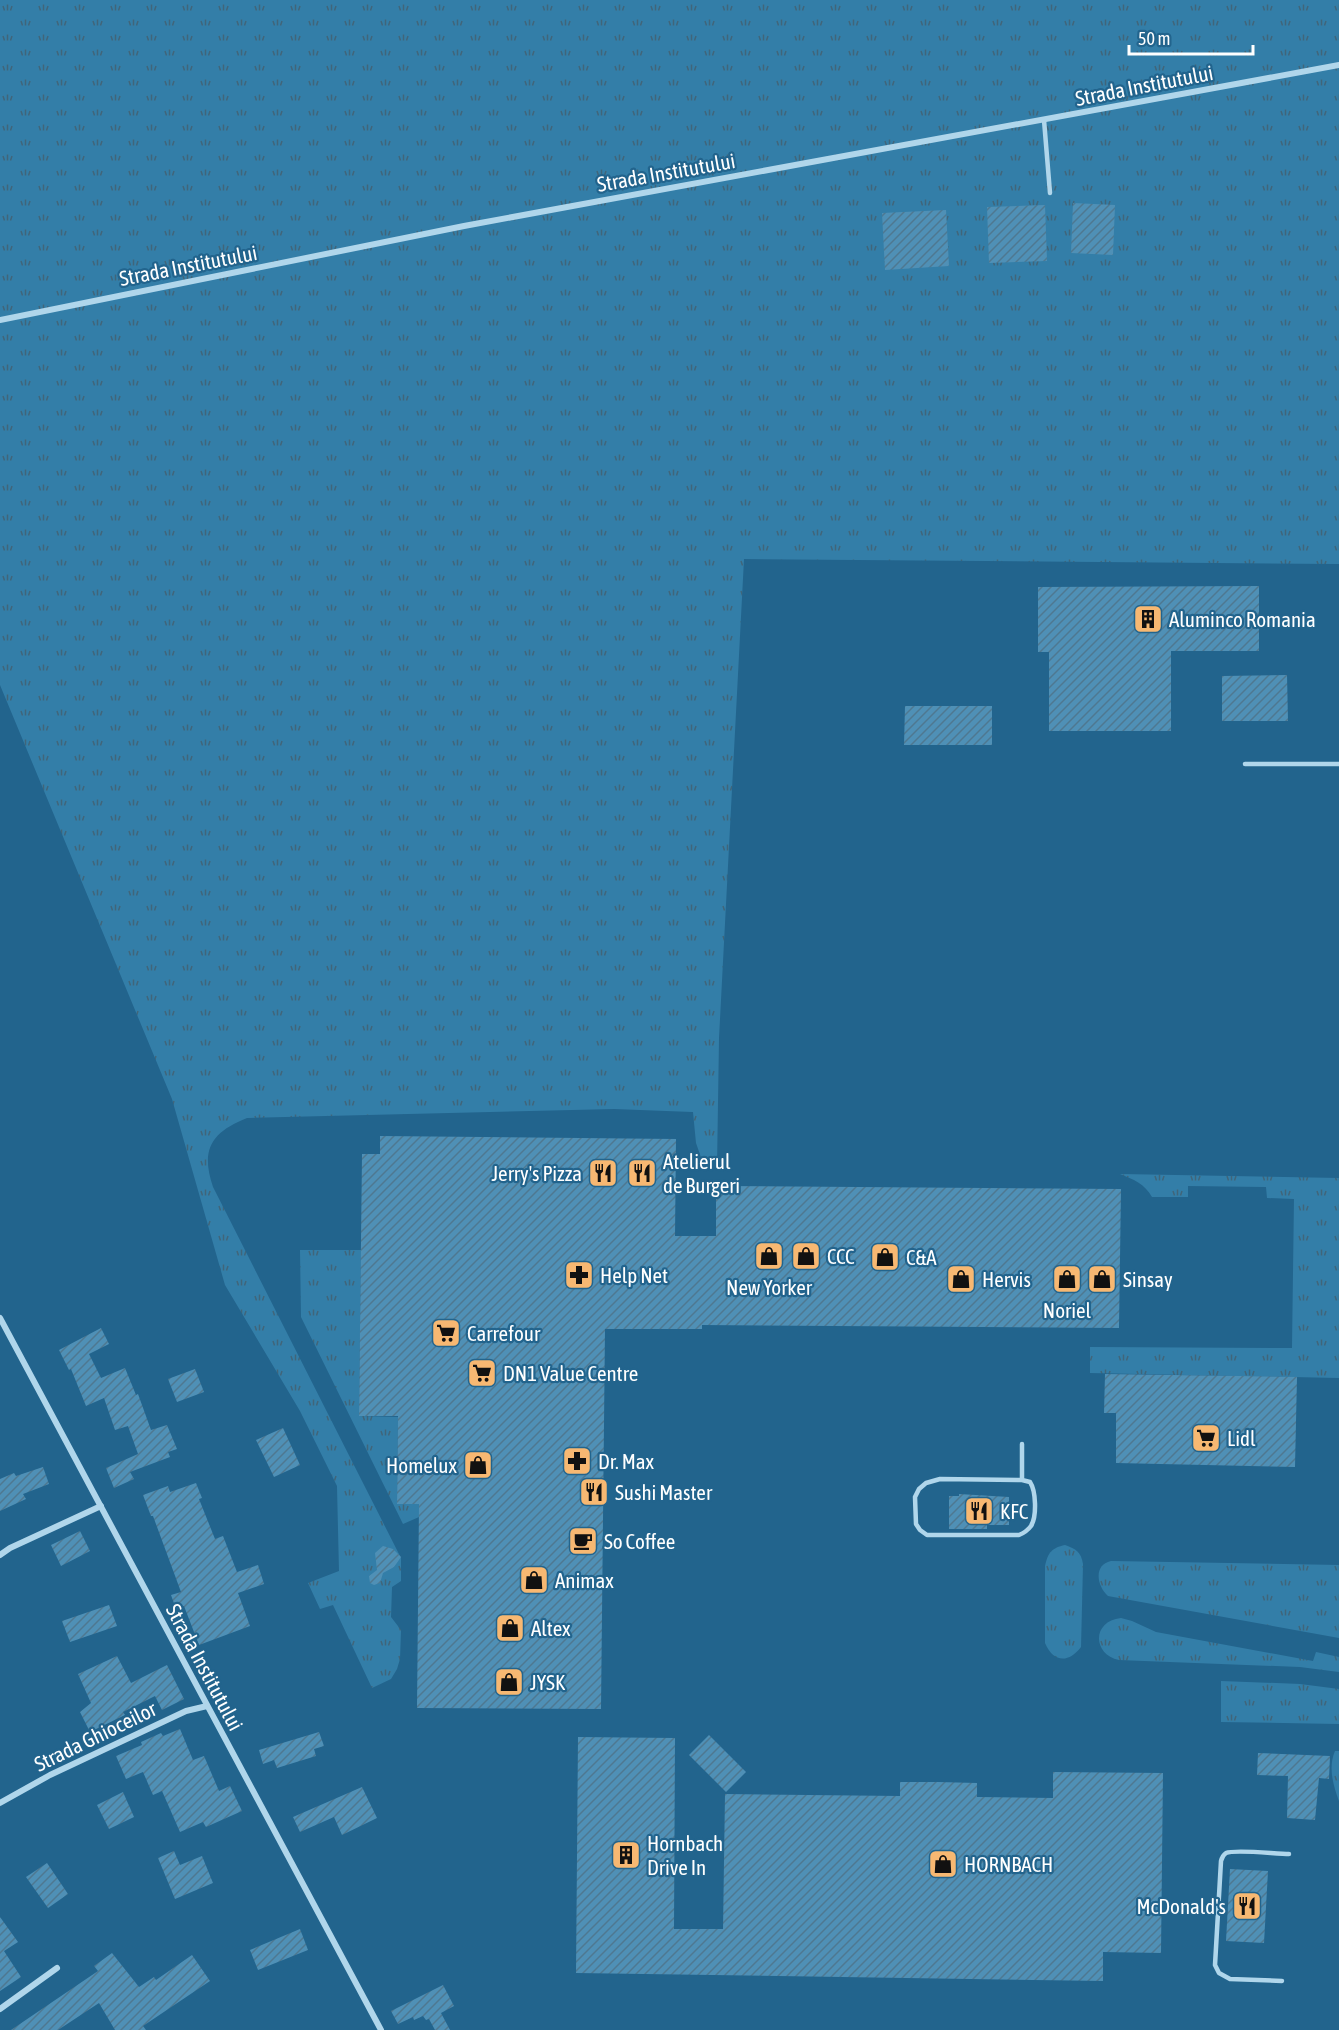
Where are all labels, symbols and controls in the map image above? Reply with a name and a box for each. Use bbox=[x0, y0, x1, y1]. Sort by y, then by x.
scale bar bbox=[1129, 18, 1254, 56]
text: 50 m bbox=[1138, 28, 1170, 49]
street label: Strada Institutului bbox=[1073, 60, 1215, 110]
street label: Strada Institutului bbox=[595, 148, 737, 196]
street label: Strada Institutului bbox=[117, 240, 259, 290]
building icon: Aluminco Romania bbox=[1132, 603, 1164, 635]
place label: Aluminco Romania bbox=[1169, 607, 1316, 631]
place label: Atelierul de Burgeri bbox=[663, 1149, 740, 1197]
restaurant icon: Jerry's Pizza bbox=[587, 1157, 619, 1189]
restaurant icon: Atelierul de Burgeri bbox=[626, 1157, 658, 1189]
place label: Jerry's Pizza bbox=[491, 1161, 582, 1185]
shop icon: New Yorker bbox=[753, 1240, 785, 1272]
shop icon: CCC bbox=[790, 1240, 822, 1272]
shop icon: C&A bbox=[869, 1241, 901, 1273]
place label: CCC bbox=[827, 1244, 855, 1268]
place label: C&A bbox=[906, 1245, 937, 1269]
pharmacy icon: Help Net bbox=[563, 1259, 595, 1291]
place label: Help Net bbox=[600, 1263, 668, 1287]
shop icon: Hervis bbox=[945, 1263, 977, 1295]
shop icon: Noriel bbox=[1051, 1263, 1083, 1295]
shop icon: Sinsay bbox=[1086, 1263, 1118, 1295]
place label: Hervis bbox=[982, 1267, 1031, 1291]
place label: Sinsay bbox=[1123, 1267, 1173, 1291]
place label: New Yorker bbox=[726, 1275, 813, 1299]
place label: Noriel bbox=[1043, 1298, 1092, 1322]
supermarket icon: Carrefour bbox=[430, 1317, 462, 1349]
place label: Carrefour bbox=[467, 1321, 541, 1345]
supermarket icon: DN1 Value Centre bbox=[466, 1357, 498, 1389]
place label: DN1 Value Centre bbox=[503, 1361, 638, 1385]
supermarket icon: Lidl bbox=[1190, 1422, 1222, 1454]
place label: Lidl bbox=[1227, 1426, 1256, 1450]
pharmacy icon: Dr. Max bbox=[561, 1445, 593, 1477]
shop icon: Homelux bbox=[462, 1449, 494, 1481]
place label: Dr. Max bbox=[598, 1449, 655, 1473]
place label: Homelux bbox=[386, 1453, 458, 1477]
restaurant icon: Sushi Master bbox=[578, 1476, 610, 1508]
place label: Sushi Master bbox=[615, 1480, 713, 1504]
restaurant icon: KFC bbox=[963, 1495, 995, 1527]
place label: KFC bbox=[1000, 1499, 1029, 1523]
cafe icon: So Coffee bbox=[567, 1525, 599, 1557]
place label: So Coffee bbox=[604, 1529, 675, 1553]
shop icon: Animax bbox=[518, 1564, 550, 1596]
place label: Animax bbox=[555, 1568, 614, 1592]
street label: Strada Institutului bbox=[162, 1600, 248, 1734]
shop icon: Altex bbox=[494, 1612, 526, 1644]
place label: Altex bbox=[531, 1616, 571, 1640]
shop icon: JYSK bbox=[493, 1666, 525, 1698]
place label: JYSK bbox=[530, 1670, 566, 1694]
street label: Strada Ghioceilor bbox=[30, 1696, 161, 1776]
place label: Hornbach Drive In bbox=[647, 1831, 723, 1879]
building icon: Hornbach Drive In bbox=[610, 1839, 642, 1871]
shop icon: HORNBACH bbox=[927, 1848, 959, 1880]
place label: HORNBACH bbox=[964, 1852, 1053, 1876]
restaurant icon: McDonald's bbox=[1231, 1890, 1263, 1922]
place label: McDonald's bbox=[1136, 1894, 1226, 1918]

